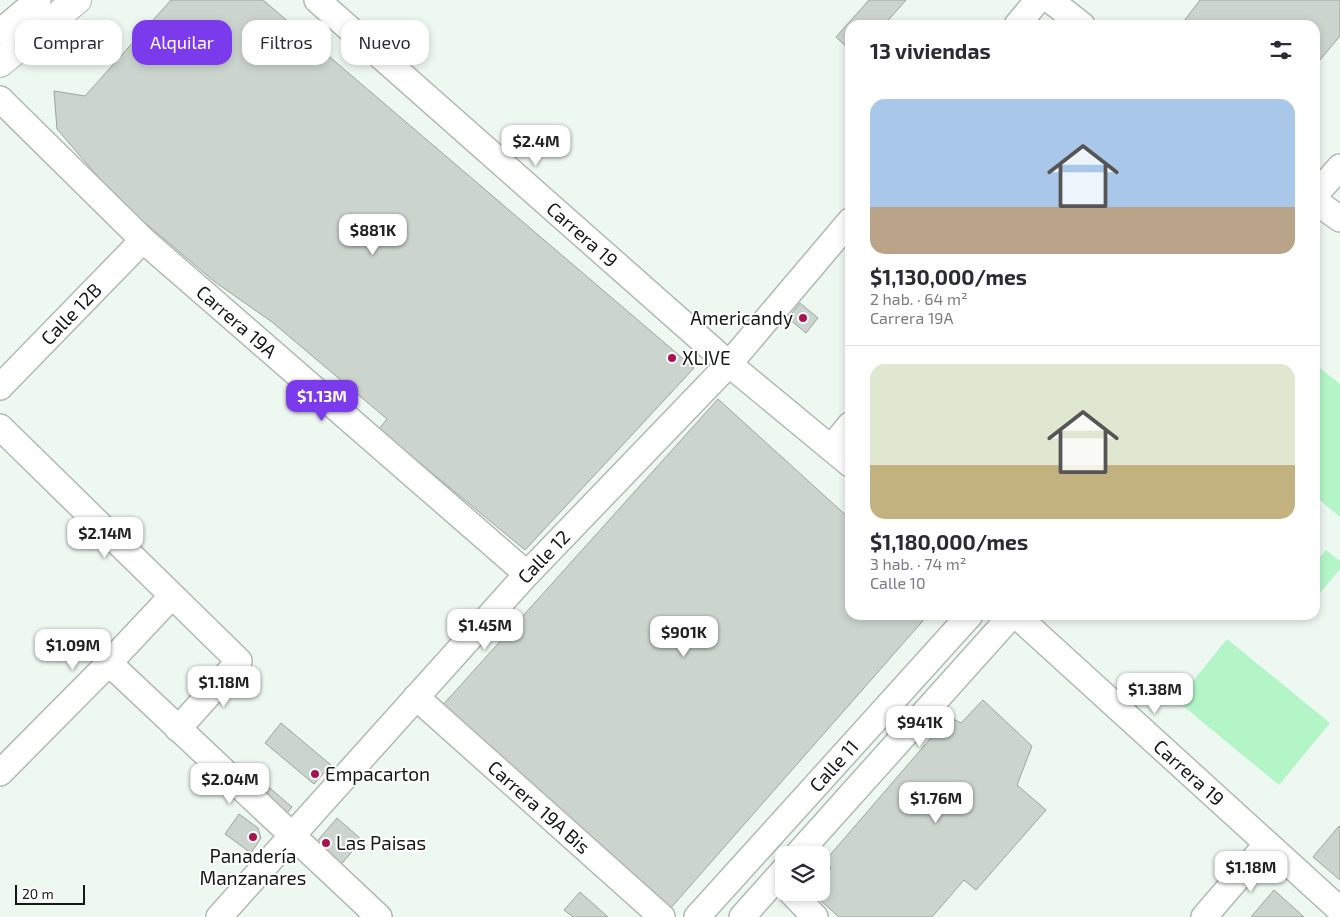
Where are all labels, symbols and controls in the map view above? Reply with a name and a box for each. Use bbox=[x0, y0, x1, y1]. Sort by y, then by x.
chip: Comprar bbox=[15, 20, 122, 65]
chip: Alquilar bbox=[132, 20, 232, 65]
chip: Filtros bbox=[242, 20, 331, 65]
chip: Nuevo bbox=[341, 20, 429, 65]
icon: filters bbox=[1267, 36, 1295, 64]
text: 13 viviendas bbox=[870, 38, 991, 63]
pin: $2.4M bbox=[501, 124, 571, 167]
text: $2.4M bbox=[512, 131, 560, 150]
icon: home bbox=[1038, 131, 1128, 221]
street label: Carrera 19 bbox=[542, 197, 623, 272]
pin: $881K bbox=[338, 214, 408, 256]
text: $881K bbox=[350, 220, 396, 239]
text: $1,130,000/mes bbox=[870, 264, 1027, 289]
street label: Calle 12B bbox=[36, 278, 106, 349]
street label: Carrera 19A bbox=[192, 280, 282, 362]
text: 2 hab. · 64 m² bbox=[870, 289, 968, 308]
place label: Americandy bbox=[690, 306, 793, 329]
text: Carrera 19A bbox=[870, 308, 953, 327]
marker: Americandy bbox=[797, 312, 809, 324]
place label: XLIVE bbox=[682, 346, 731, 369]
marker: XLIVE bbox=[666, 352, 678, 364]
pin: $1.13M bbox=[281, 380, 363, 422]
text: $1.13M bbox=[297, 386, 347, 405]
icon: home bbox=[1038, 397, 1128, 487]
pin: $2.14M bbox=[64, 516, 146, 559]
text: $2.14M bbox=[78, 523, 132, 542]
street label: Calle 12 bbox=[512, 525, 574, 588]
text: $1,180,000/mes bbox=[870, 529, 1028, 554]
text: 3 hab. · 74 m² bbox=[870, 554, 966, 573]
text: Calle 10 bbox=[870, 573, 926, 592]
pin: $1.45M bbox=[444, 608, 526, 651]
text: $1.45M bbox=[458, 615, 512, 634]
pin: $901K bbox=[649, 616, 719, 658]
text: $901K bbox=[661, 622, 707, 641]
pin: $1.09M bbox=[32, 628, 114, 671]
text: $1.09M bbox=[46, 635, 100, 654]
pin: $1.18M bbox=[183, 666, 265, 708]
text: $1.18M bbox=[199, 672, 249, 691]
pin: $1.38M bbox=[1114, 672, 1196, 715]
text: $1.38M bbox=[1128, 679, 1182, 698]
pin: $941K bbox=[885, 706, 955, 748]
text: $941K bbox=[897, 712, 943, 731]
street label: Carrera 19 bbox=[1149, 734, 1229, 810]
street label: Calle 11 bbox=[804, 735, 863, 796]
street label: Carrera 19A Bis bbox=[484, 755, 595, 858]
pin: $2.04M bbox=[189, 762, 271, 805]
place label: Empacarton bbox=[325, 762, 430, 785]
marker: Empacarton bbox=[309, 768, 321, 780]
text: $2.04M bbox=[201, 769, 259, 788]
pin: $1.76M bbox=[895, 782, 977, 824]
text: $1.76M bbox=[910, 788, 962, 807]
marker: Panadería Manzanares bbox=[247, 831, 259, 843]
place label: Las Paisas bbox=[336, 831, 426, 854]
marker: Las Paisas bbox=[320, 837, 332, 849]
place label: Panadería Manzanares bbox=[200, 844, 306, 889]
map controls bbox=[775, 846, 830, 901]
button: layers bbox=[775, 846, 830, 901]
pin: $1.18M bbox=[1210, 850, 1292, 893]
text: $1.18M bbox=[1226, 857, 1276, 876]
scale bar bbox=[15, 882, 85, 905]
text: 20 m bbox=[22, 885, 54, 902]

